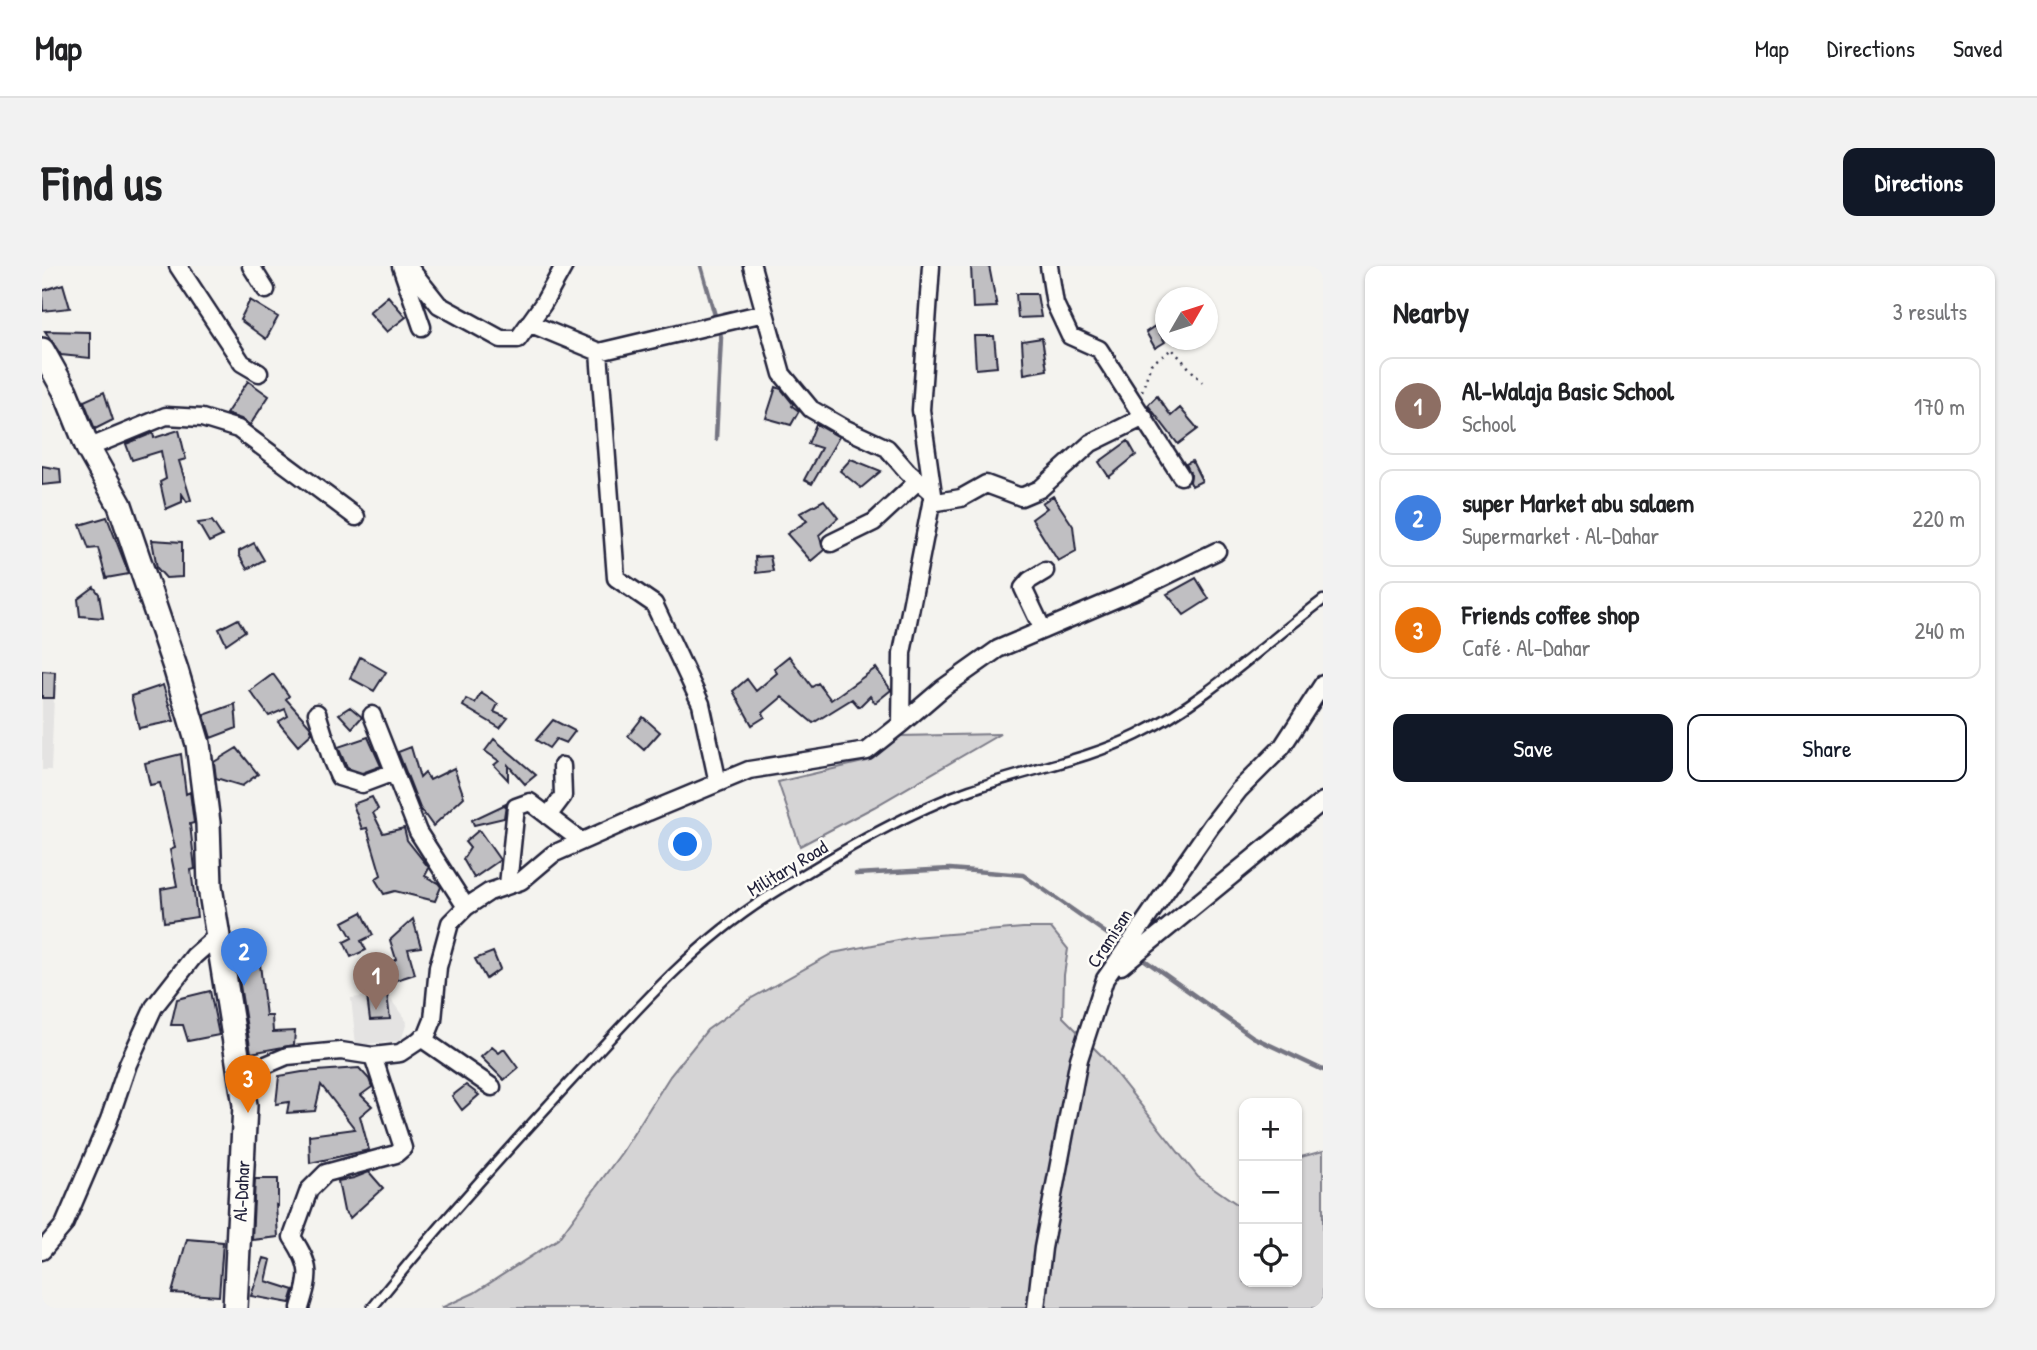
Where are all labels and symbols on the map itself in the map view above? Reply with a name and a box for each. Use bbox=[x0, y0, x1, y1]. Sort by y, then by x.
north arrow bbox=[1155, 287, 1218, 350]
your location bbox=[668, 827, 702, 861]
street label: Military Road bbox=[742, 833, 833, 902]
street label: Cramisan bbox=[1080, 903, 1138, 973]
pin: 2 bbox=[221, 928, 267, 986]
pin: 1 bbox=[353, 952, 399, 1010]
pin: 3 bbox=[225, 1055, 271, 1113]
street label: Al-Dahar bbox=[226, 1159, 256, 1222]

